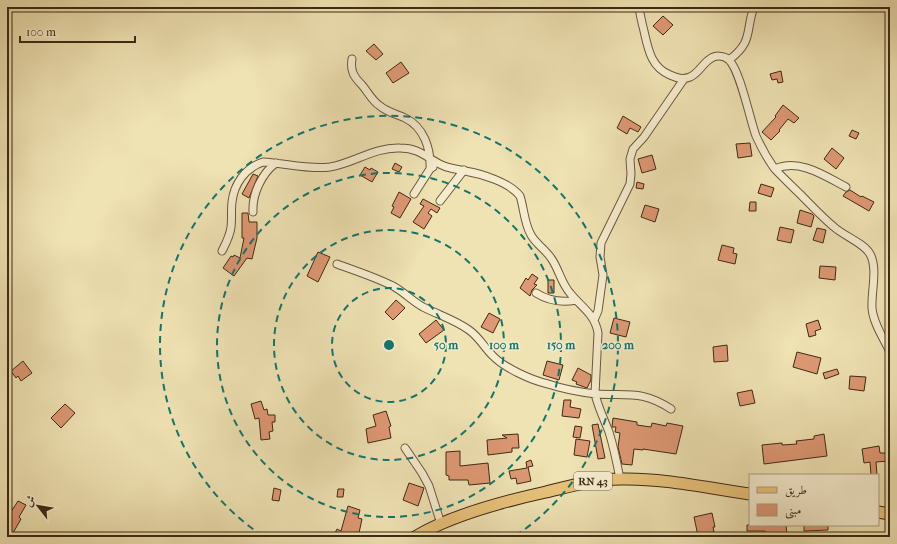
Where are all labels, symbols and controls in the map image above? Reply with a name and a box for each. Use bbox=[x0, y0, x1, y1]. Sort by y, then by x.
scale bar bbox=[20, 18, 135, 44]
text: 100 m bbox=[26, 25, 56, 39]
centre of rings bbox=[382, 338, 396, 352]
text: 50 m bbox=[434, 338, 459, 352]
text: 100 m bbox=[489, 338, 520, 352]
text: 150 m bbox=[547, 338, 576, 352]
text: 200 m bbox=[602, 338, 635, 352]
road number: RN 43 bbox=[574, 472, 612, 490]
legend bbox=[749, 474, 879, 526]
text: طريق bbox=[785, 483, 807, 498]
north arrow bbox=[18, 486, 58, 526]
text: ش bbox=[21, 493, 38, 509]
text: مبنى bbox=[785, 503, 801, 519]

